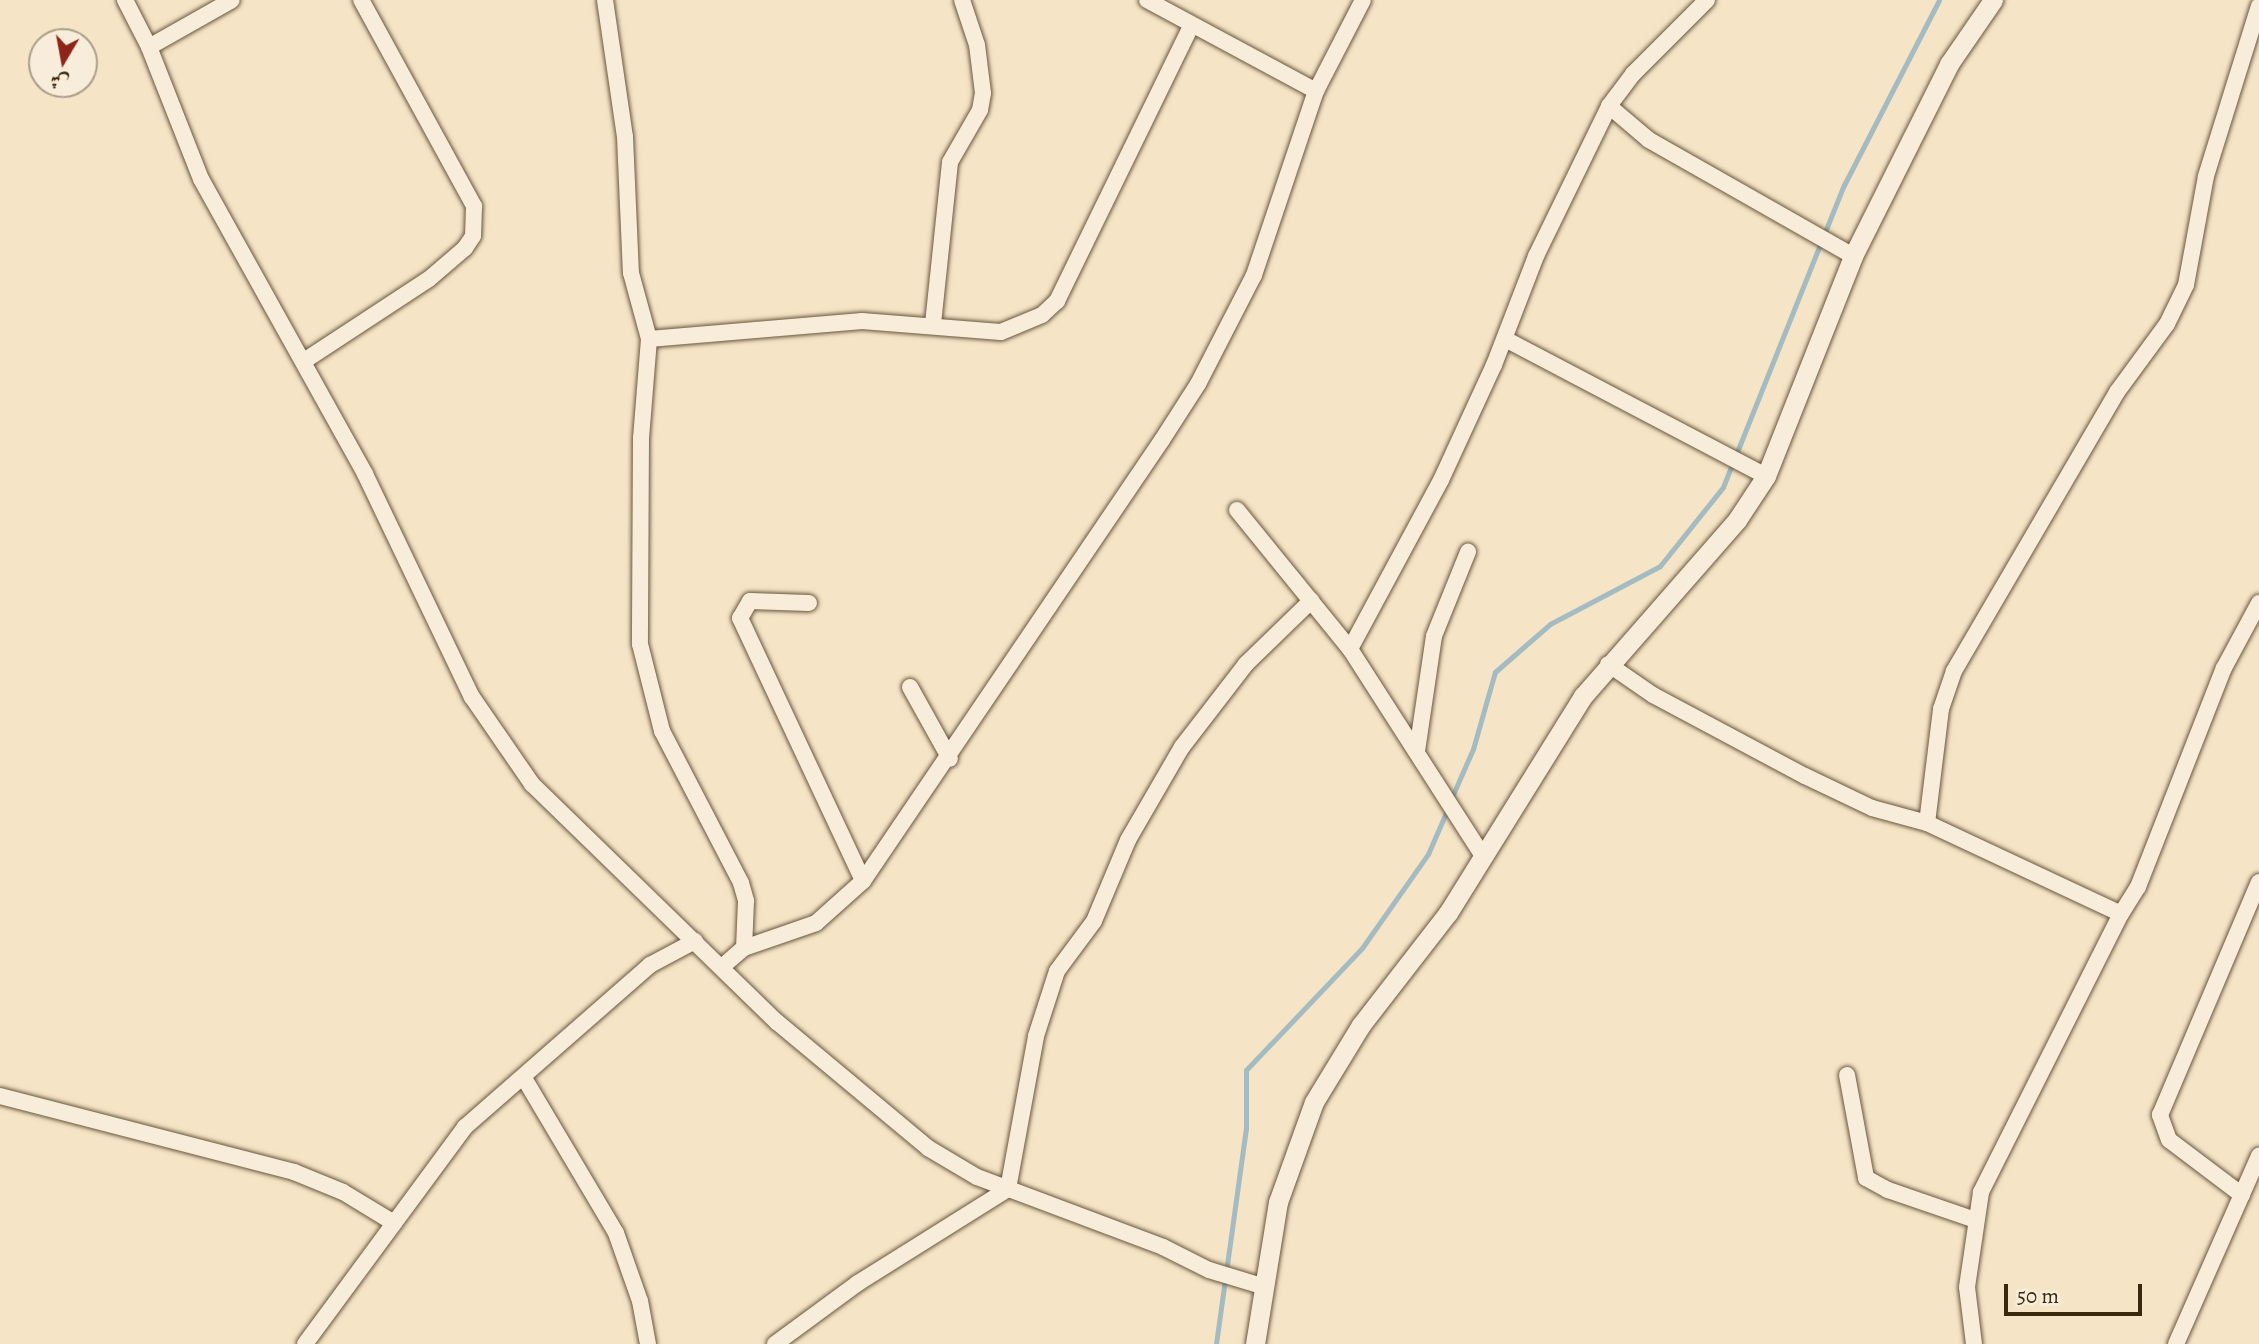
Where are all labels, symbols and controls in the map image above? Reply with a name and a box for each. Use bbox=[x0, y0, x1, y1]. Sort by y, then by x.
north arrow bbox=[28, 28, 98, 98]
text: ش bbox=[48, 67, 71, 96]
scale bar bbox=[2007, 1270, 2145, 1314]
text: 50 m bbox=[2017, 1282, 2059, 1310]

